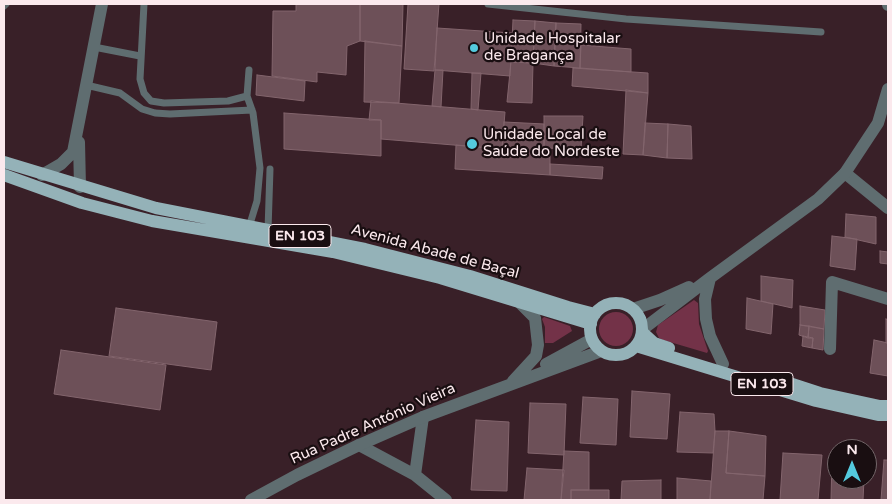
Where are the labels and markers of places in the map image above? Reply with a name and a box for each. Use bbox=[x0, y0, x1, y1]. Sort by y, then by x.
place label: Unidade Hospitalar de Bragança bbox=[484, 30, 620, 65]
marker: Unidade Hospitalar de Bragança bbox=[468, 42, 480, 54]
place label: Unidade Local de Saúde do Nordeste bbox=[483, 126, 620, 161]
marker: Unidade Local de Saúde do Nordeste bbox=[465, 137, 479, 151]

